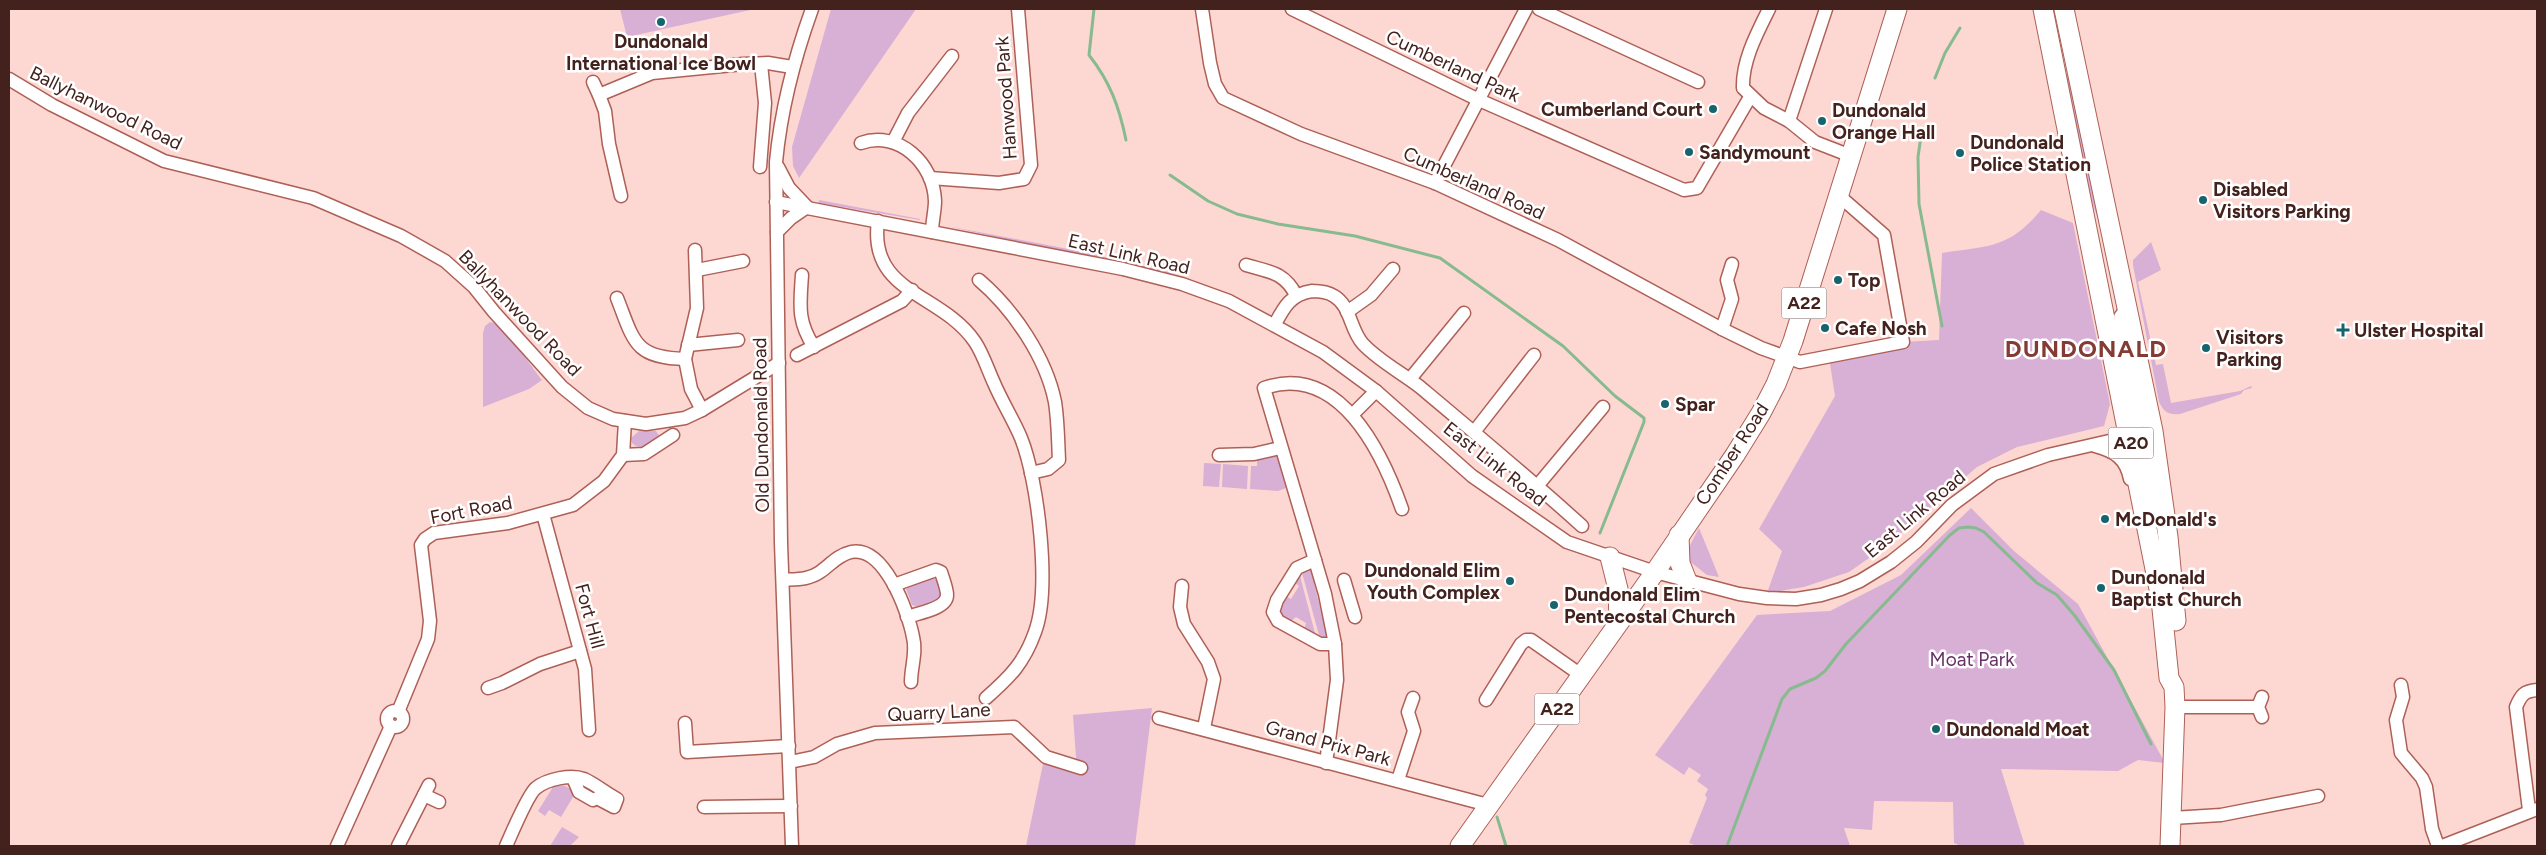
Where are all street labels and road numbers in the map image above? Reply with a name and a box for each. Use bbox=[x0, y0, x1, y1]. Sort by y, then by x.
street label: Cumberland Park bbox=[1383, 25, 1524, 107]
street label: Hanwood Park bbox=[990, 35, 1022, 160]
street label: Ballyhanwood Road bbox=[26, 61, 186, 155]
street label: Cumberland Road bbox=[1400, 141, 1548, 225]
street label: East Link Road bbox=[1066, 229, 1192, 279]
street label: Ballyhanwood Road bbox=[454, 245, 586, 381]
road number: A22 bbox=[1782, 288, 1826, 318]
street label: Old Dundonald Road bbox=[748, 337, 774, 513]
street label: Comber Road bbox=[1690, 399, 1774, 509]
street label: East Link Road bbox=[1439, 417, 1551, 511]
road number: A20 bbox=[2108, 428, 2154, 458]
street label: East Link Road bbox=[1860, 465, 1970, 563]
street label: Fort Road bbox=[428, 491, 514, 529]
street label: Fort Hill bbox=[570, 581, 610, 651]
road number: A22 bbox=[1534, 694, 1580, 724]
street label: Quarry Lane bbox=[887, 698, 991, 726]
street label: Grand Prix Park bbox=[1263, 715, 1394, 771]

